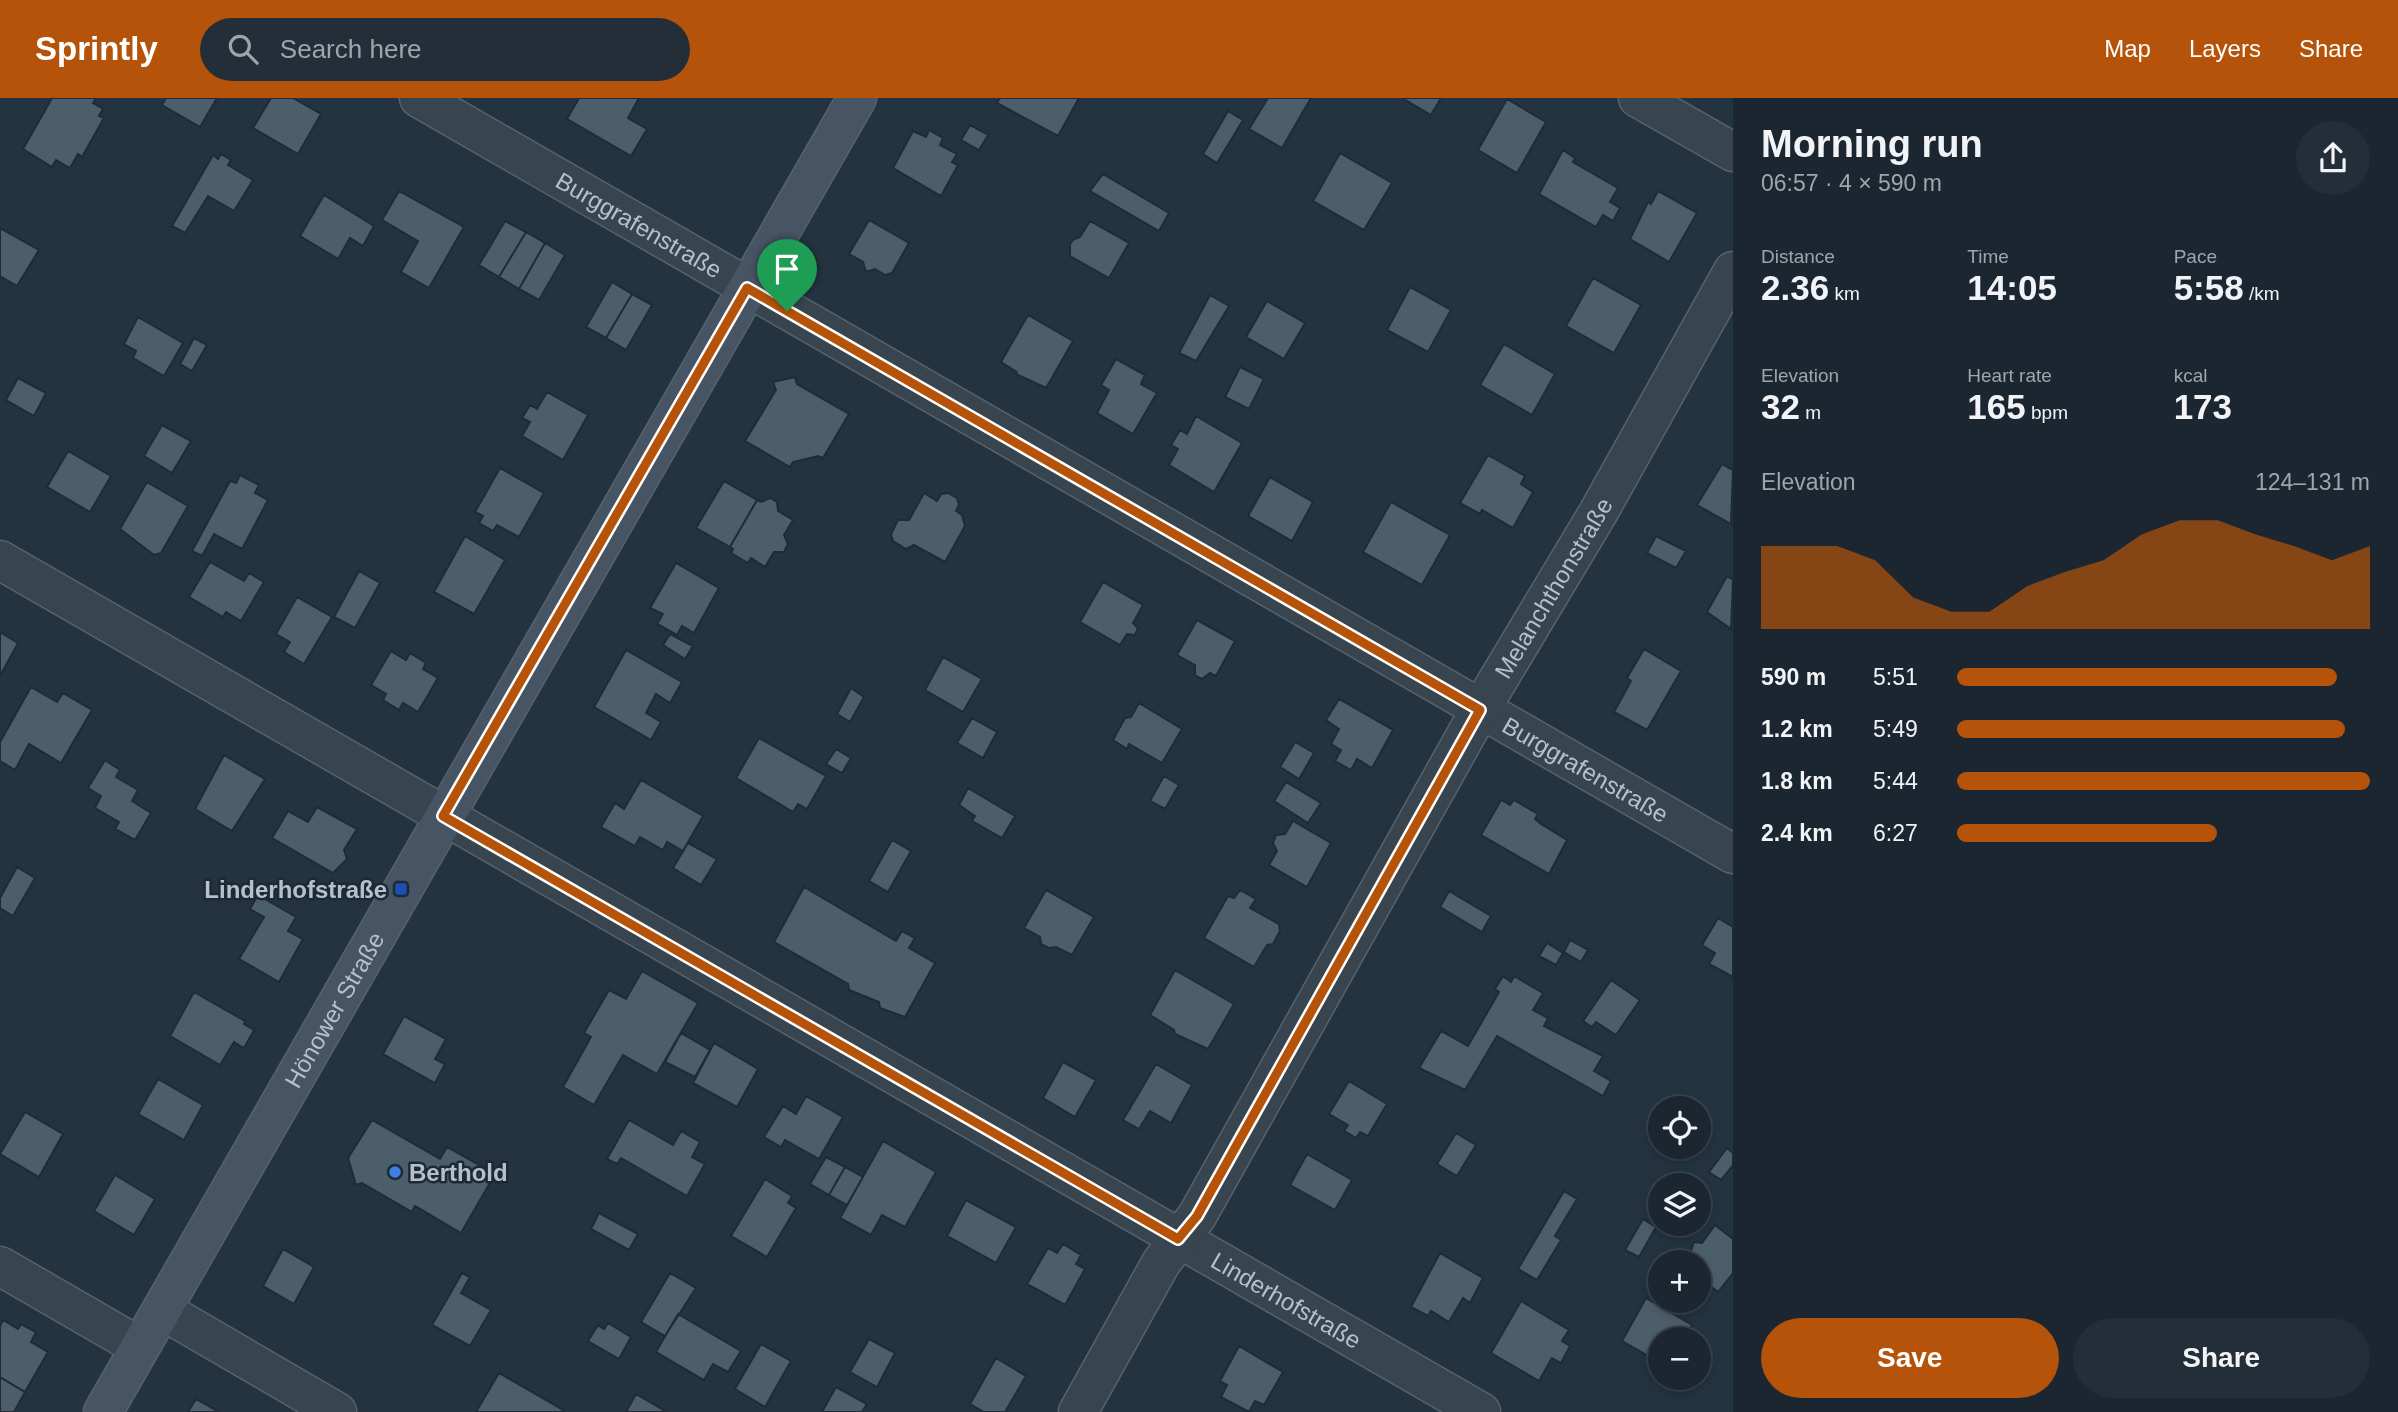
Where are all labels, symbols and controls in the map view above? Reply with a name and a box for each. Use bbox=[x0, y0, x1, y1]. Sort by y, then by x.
search box bbox=[200, 18, 690, 81]
text: Sprintly bbox=[35, 30, 158, 67]
icon: search bbox=[224, 30, 262, 68]
text: Search here bbox=[280, 34, 422, 64]
text: Map bbox=[2104, 35, 2151, 62]
text: Layers bbox=[2189, 35, 2261, 62]
text: Share bbox=[2299, 35, 2363, 62]
button: share bbox=[2296, 121, 2370, 195]
text: Morning run bbox=[1761, 123, 1983, 165]
street label: Burggrafenstraße bbox=[551, 166, 727, 283]
text: 06:57 · 4 × 590 m bbox=[1761, 170, 1942, 196]
pin bbox=[757, 239, 817, 311]
text: Distance bbox=[1761, 246, 1835, 267]
text: Time bbox=[1967, 246, 2009, 267]
text: Pace bbox=[2174, 246, 2217, 267]
icon: arrive bbox=[768, 250, 806, 288]
text: 2.36 bbox=[1761, 268, 1829, 307]
text: 14:05 bbox=[1967, 268, 2057, 307]
text: 5:58 bbox=[2174, 268, 2244, 307]
text: km bbox=[1829, 283, 1860, 304]
text: /km bbox=[2244, 283, 2280, 304]
text: Elevation bbox=[1761, 365, 1839, 386]
text: Heart rate bbox=[1967, 365, 2052, 386]
text: kcal bbox=[2174, 365, 2207, 386]
text: 32 bbox=[1761, 387, 1800, 426]
text: 165 bbox=[1967, 387, 2026, 426]
text: 173 bbox=[2174, 387, 2232, 426]
text: m bbox=[1800, 402, 1821, 423]
text: bpm bbox=[2026, 402, 2068, 423]
text: Elevation bbox=[1761, 469, 1856, 495]
text: 124–131 m bbox=[2255, 469, 2370, 495]
street label: Melanchthonstraße bbox=[1489, 493, 1617, 683]
text: 590 m bbox=[1761, 664, 1826, 690]
text: 5:51 bbox=[1873, 664, 1918, 690]
street label: Burggrafenstraße bbox=[1498, 711, 1673, 828]
text: 1.2 km bbox=[1761, 716, 1833, 742]
text: 5:49 bbox=[1873, 716, 1918, 742]
text: 1.8 km bbox=[1761, 768, 1833, 794]
text: 5:44 bbox=[1873, 768, 1918, 794]
text: 2.4 km bbox=[1761, 820, 1833, 846]
text: 6:27 bbox=[1873, 820, 1918, 846]
place label: Linderhofstraße bbox=[204, 876, 387, 903]
marker: Linderhofstraße bbox=[393, 881, 409, 897]
street label: Hönower Straße bbox=[279, 927, 389, 1092]
map controls bbox=[1648, 1096, 1711, 1390]
button: locate bbox=[1648, 1096, 1711, 1159]
place label: Berthold bbox=[409, 1159, 508, 1186]
marker: Berthold bbox=[387, 1164, 403, 1180]
button: layers bbox=[1648, 1173, 1711, 1236]
street label: Linderhofstraße bbox=[1207, 1246, 1366, 1354]
button: + bbox=[1648, 1250, 1711, 1313]
button: Save bbox=[1761, 1318, 2059, 1398]
button: Share bbox=[2073, 1318, 2370, 1398]
button: − bbox=[1648, 1327, 1711, 1390]

